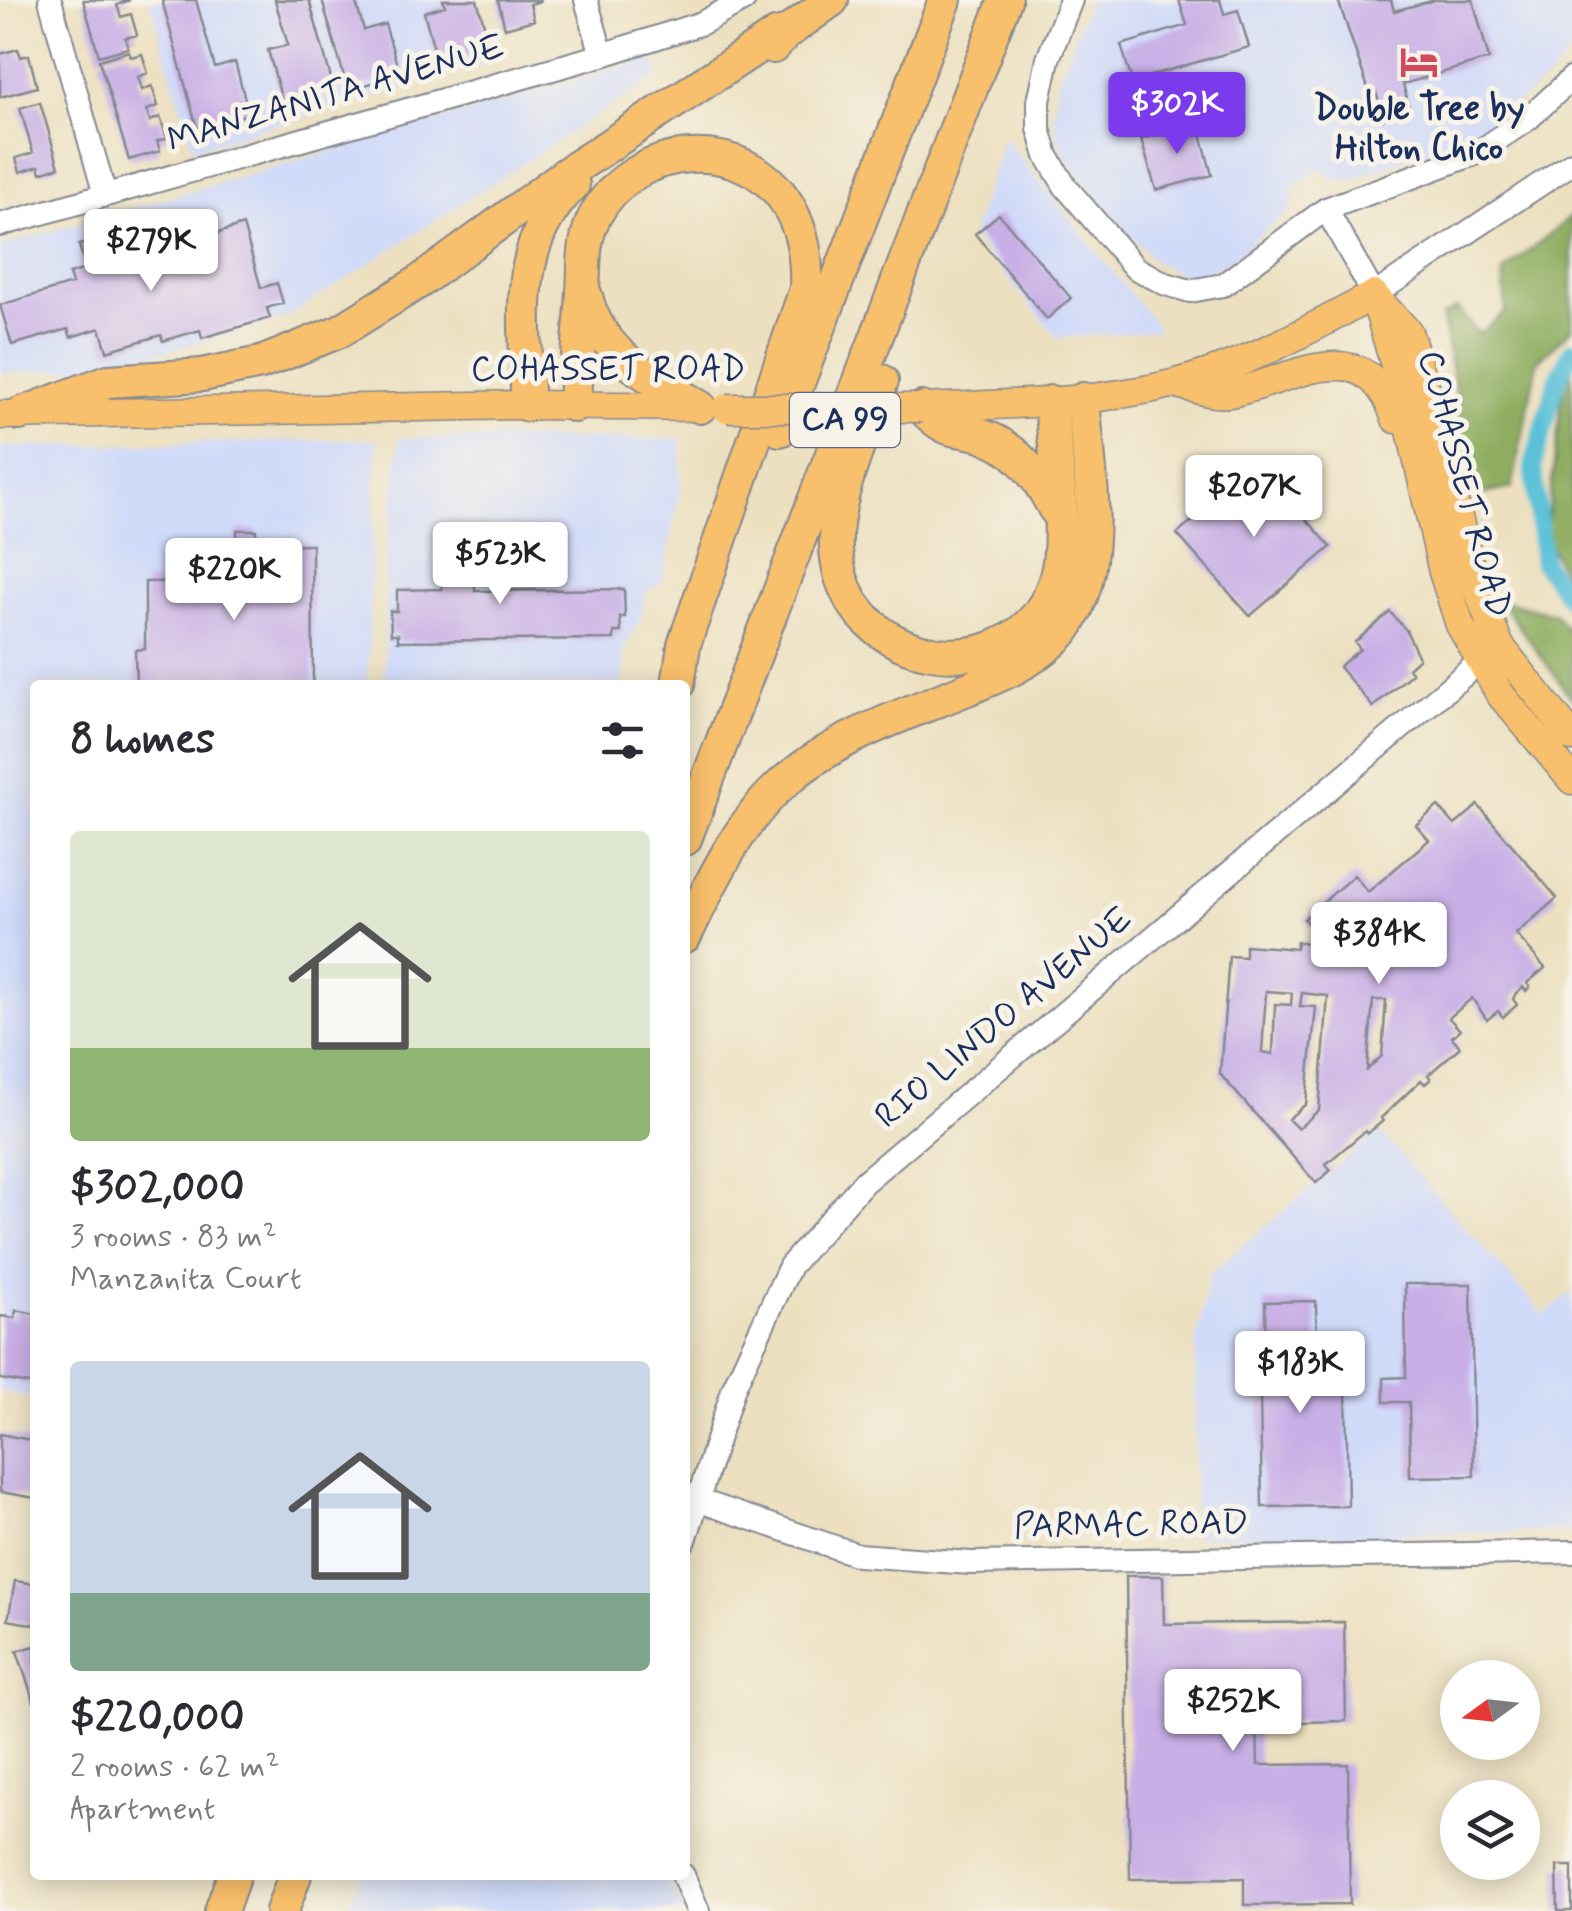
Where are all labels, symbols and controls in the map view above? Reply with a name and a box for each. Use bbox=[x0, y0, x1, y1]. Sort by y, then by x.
street label: MANZANITA AVENUE bbox=[162, 24, 510, 164]
hotel icon: Double Tree by Hilton Chico bbox=[1398, 41, 1440, 83]
pin: $302K bbox=[1107, 72, 1247, 157]
text: $302K bbox=[1130, 83, 1224, 125]
place label: Double Tree by Hilton Chico bbox=[1313, 86, 1525, 172]
pin: $279K bbox=[81, 209, 221, 294]
text: $279K bbox=[106, 220, 196, 262]
street label: COHASSET ROAD bbox=[1406, 345, 1522, 623]
street label: COHASSET ROAD bbox=[471, 347, 745, 393]
road number: CA 99 bbox=[790, 393, 900, 447]
pin: $207K bbox=[1184, 455, 1324, 540]
text: $207K bbox=[1207, 466, 1301, 508]
pin: $523K bbox=[430, 522, 570, 607]
text: $523K bbox=[455, 533, 545, 575]
pin: $220K bbox=[164, 538, 304, 623]
text: $220K bbox=[187, 549, 281, 591]
text: 8 homes bbox=[70, 713, 215, 768]
icon: filters bbox=[595, 713, 650, 768]
icon: home bbox=[270, 896, 450, 1076]
street label: RIO LINDO AVENUE bbox=[866, 897, 1142, 1139]
pin: $384K bbox=[1309, 902, 1449, 987]
text: $384K bbox=[1333, 913, 1425, 955]
text: $302,000 bbox=[70, 1161, 245, 1216]
text: 3 rooms · 83 m² bbox=[70, 1216, 277, 1258]
text: Manzanita Court bbox=[70, 1258, 302, 1300]
pin: $183K bbox=[1230, 1331, 1370, 1416]
text: $183K bbox=[1257, 1342, 1343, 1384]
icon: home bbox=[270, 1426, 450, 1606]
street label: PARMAC ROAD bbox=[1013, 1500, 1249, 1550]
north arrow bbox=[1440, 1660, 1540, 1760]
map controls bbox=[1440, 1660, 1540, 1880]
pin: $252K bbox=[1163, 1669, 1303, 1754]
text: $252K bbox=[1186, 1680, 1280, 1722]
text: $220,000 bbox=[70, 1691, 245, 1746]
text: 2 rooms · 62 m² bbox=[70, 1746, 279, 1788]
button: layers bbox=[1440, 1780, 1540, 1880]
text: Apartment bbox=[70, 1788, 215, 1830]

